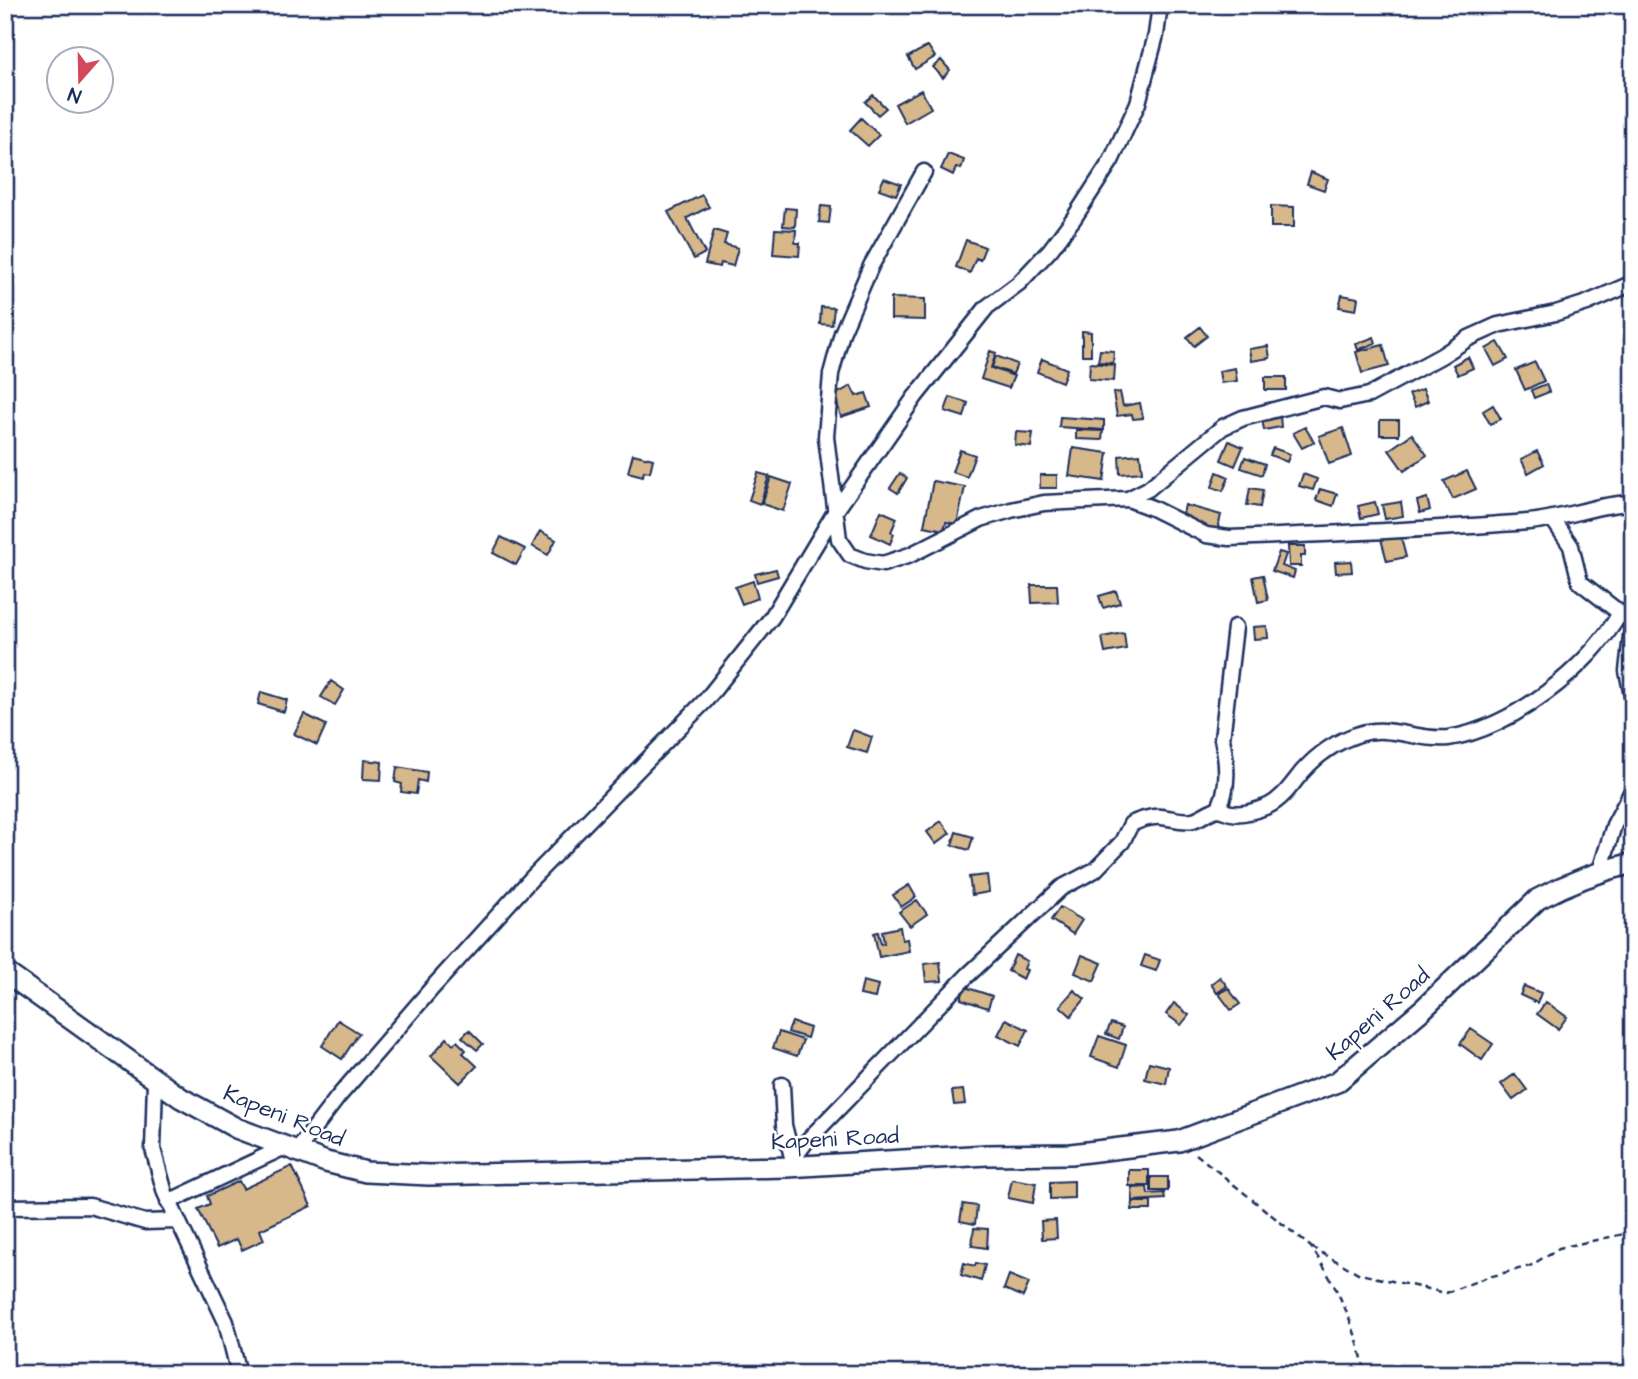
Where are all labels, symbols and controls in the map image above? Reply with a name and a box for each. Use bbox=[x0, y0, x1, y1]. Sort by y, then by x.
north arrow bbox=[46, 46, 116, 116]
text: N bbox=[64, 80, 85, 109]
street label: Kapeni Road bbox=[1319, 960, 1437, 1068]
street label: Kapeni Road bbox=[219, 1077, 349, 1155]
street label: Kapeni Road bbox=[770, 1120, 900, 1158]

